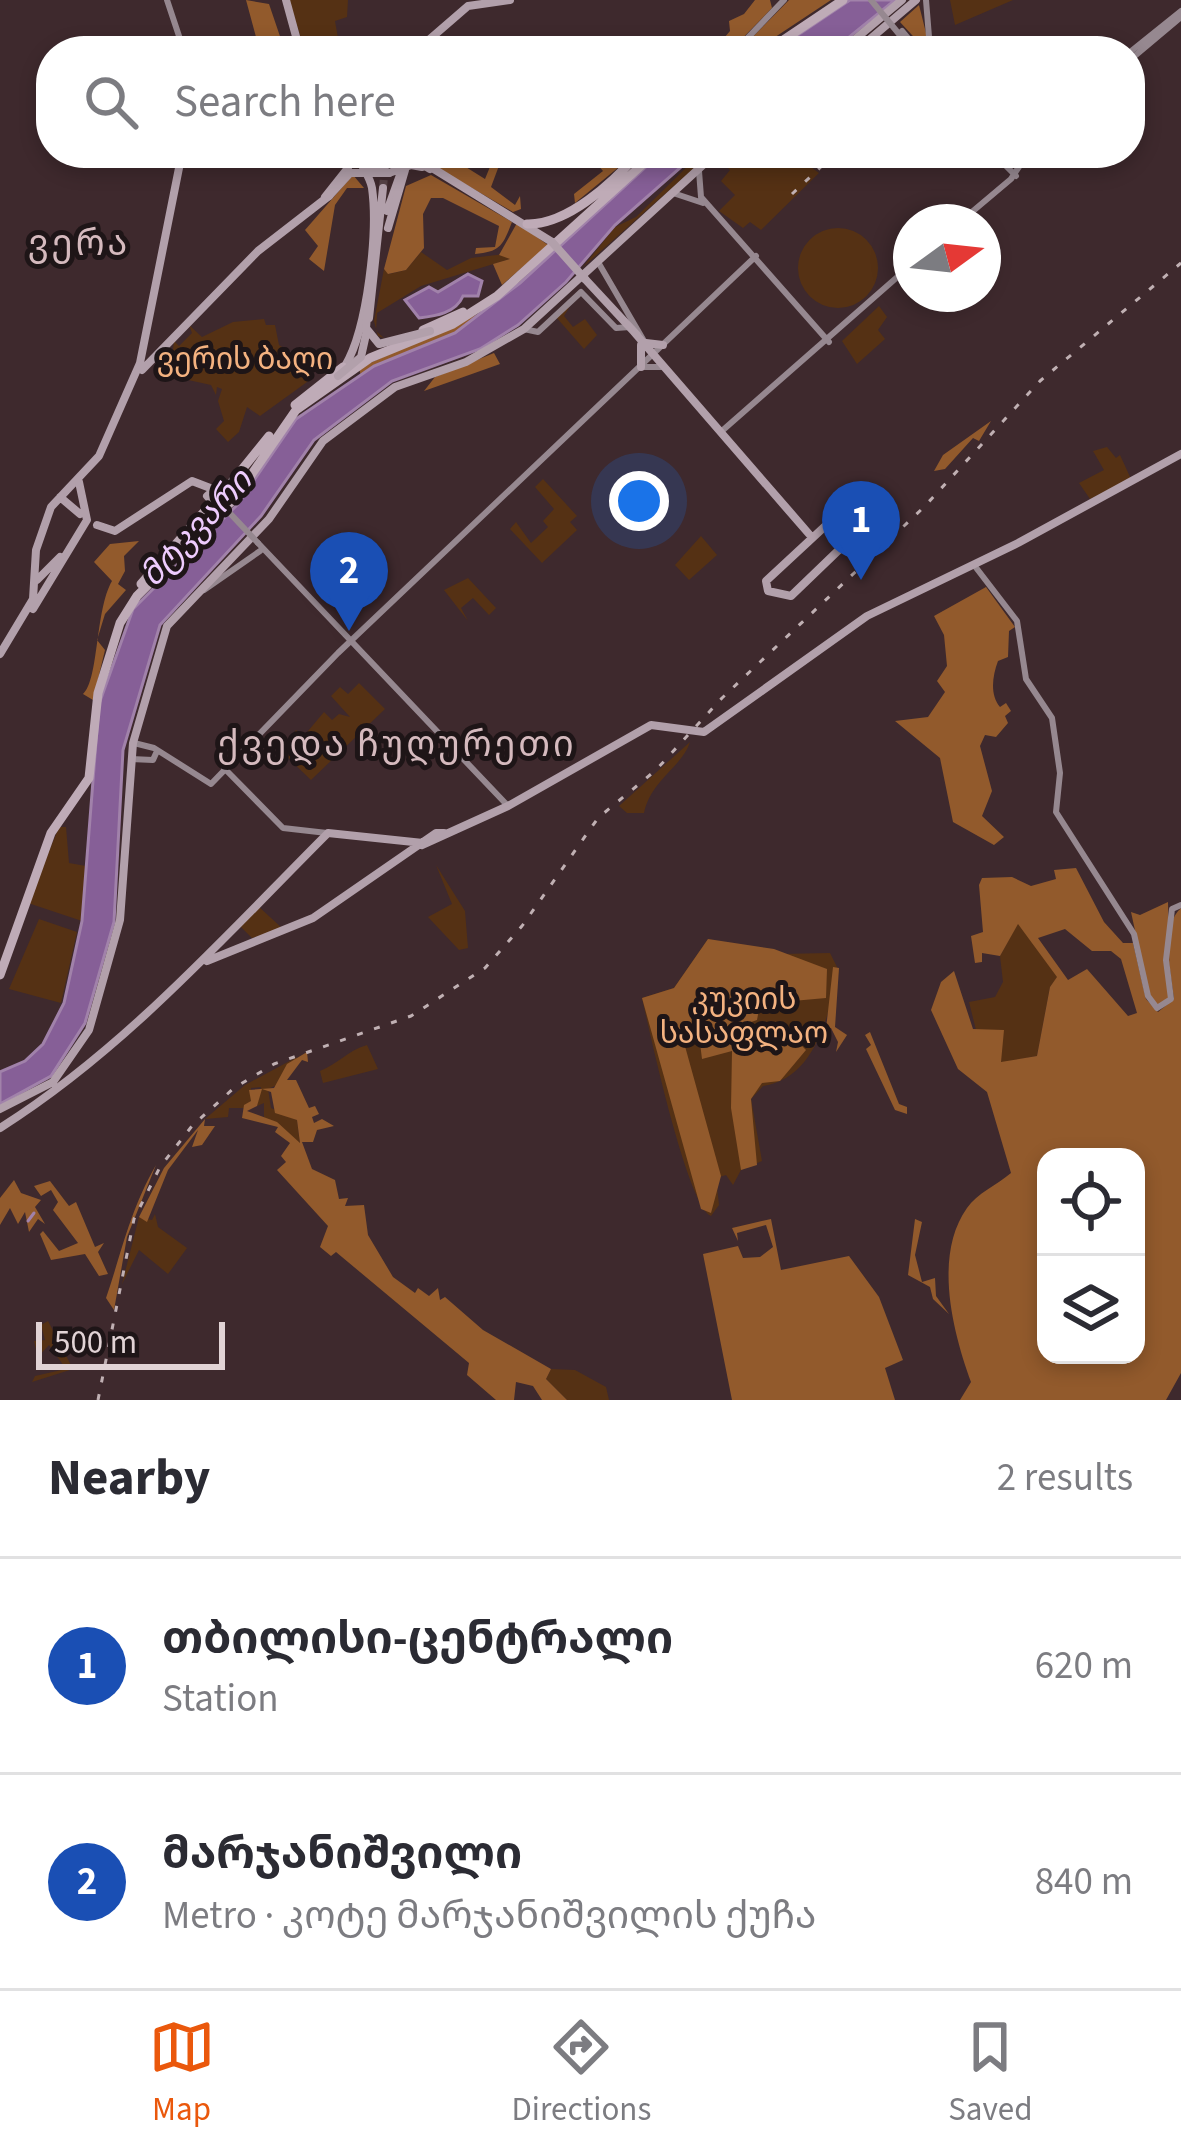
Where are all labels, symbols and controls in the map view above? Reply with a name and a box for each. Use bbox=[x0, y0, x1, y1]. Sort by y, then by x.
search box bbox=[36, 36, 1145, 168]
icon: search bbox=[78, 69, 144, 135]
text: Search here bbox=[174, 70, 396, 134]
north arrow bbox=[893, 204, 1001, 312]
district label: ვერა bbox=[28, 218, 130, 269]
park label: ვერის ბაღი bbox=[157, 338, 333, 381]
water label: მტკვარი bbox=[129, 457, 264, 597]
your location bbox=[609, 471, 669, 531]
pin: 1 bbox=[822, 481, 900, 580]
pin: 2 bbox=[310, 532, 388, 631]
district label: ქვედა ჩუღურეთი bbox=[217, 719, 577, 770]
park label: კუკიის სასაფლაო bbox=[660, 978, 828, 1055]
map controls bbox=[1037, 1148, 1145, 1364]
button: locate bbox=[1037, 1148, 1145, 1256]
button: layers bbox=[1037, 1256, 1145, 1364]
scale bar bbox=[36, 1316, 225, 1369]
text: 500 m bbox=[54, 1319, 137, 1366]
text: Nearby bbox=[48, 1442, 210, 1514]
text: 2 results bbox=[997, 1450, 1133, 1506]
text: თბილისი-ცენტრალი bbox=[162, 1607, 673, 1671]
text: 1 bbox=[77, 1638, 97, 1694]
text: 620 m bbox=[1035, 1638, 1133, 1694]
text: Station bbox=[162, 1671, 279, 1727]
text: მარჯანიშვილი bbox=[162, 1822, 522, 1886]
text: 2 bbox=[77, 1854, 97, 1910]
text: 840 m bbox=[1035, 1854, 1133, 1910]
text: Metro · კოტე მარჯანიშვილის ქუჩა bbox=[162, 1888, 816, 1944]
tab: Map bbox=[149, 2014, 215, 2133]
tab: Directions bbox=[512, 2014, 651, 2133]
tab: Saved bbox=[948, 2014, 1032, 2133]

